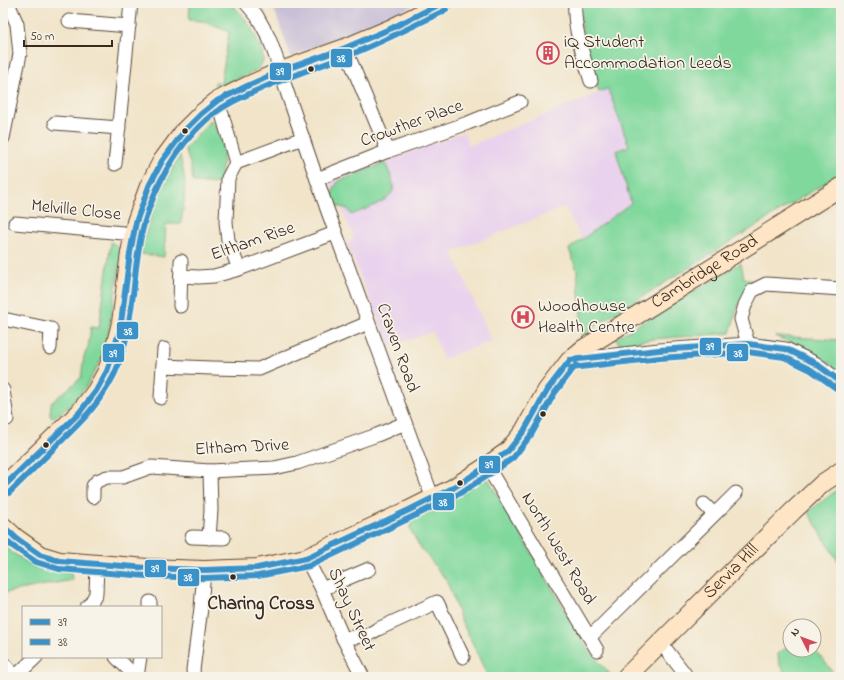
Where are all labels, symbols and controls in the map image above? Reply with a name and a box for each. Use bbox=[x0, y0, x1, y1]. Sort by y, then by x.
scale bar bbox=[24, 22, 112, 48]
text: 50 m bbox=[30, 28, 54, 46]
place label: iQ Student Accommodation Leeds bbox=[564, 30, 732, 77]
building icon: iQ Student Accommodation Leeds bbox=[535, 40, 561, 66]
line badge: 38 bbox=[330, 48, 353, 68]
text: 38 bbox=[336, 51, 346, 67]
line badge: 39 bbox=[269, 62, 292, 81]
text: 39 bbox=[275, 64, 285, 80]
unlabelled marker bbox=[306, 64, 316, 74]
street label: Crowther Place bbox=[357, 93, 468, 155]
unlabelled marker bbox=[180, 126, 190, 136]
street label: Melville Close bbox=[30, 193, 123, 229]
street label: Eltham Rise bbox=[208, 215, 299, 268]
street label: Cambridge Road bbox=[646, 229, 764, 316]
place label: Woodhouse Health Centre bbox=[538, 294, 636, 341]
street label: Craven Road bbox=[369, 300, 425, 396]
hospital icon: Woodhouse Health Centre bbox=[510, 304, 536, 330]
line badge: 38 bbox=[116, 321, 139, 340]
text: 38 bbox=[123, 324, 133, 340]
line badge: 39 bbox=[699, 337, 722, 356]
text: 39 bbox=[705, 339, 715, 355]
line badge: 39 bbox=[102, 343, 125, 363]
line badge: 38 bbox=[726, 343, 749, 362]
text: 39 bbox=[108, 346, 118, 362]
text: 38 bbox=[733, 346, 743, 362]
unlabelled marker bbox=[538, 409, 548, 419]
street label: Eltham Drive bbox=[194, 433, 291, 463]
unlabelled marker bbox=[41, 440, 51, 450]
line badge: 39 bbox=[478, 455, 501, 474]
text: 39 bbox=[484, 457, 494, 473]
unlabelled marker bbox=[455, 478, 465, 488]
street label: North West Road bbox=[514, 488, 602, 610]
line badge: 38 bbox=[432, 492, 455, 511]
text: 38 bbox=[438, 495, 448, 511]
street label: Servia Hill bbox=[698, 538, 765, 606]
line badge: 39 bbox=[144, 559, 167, 578]
text: 39 bbox=[150, 561, 160, 577]
street label: Shay Street bbox=[320, 564, 382, 656]
line badge: 38 bbox=[177, 568, 200, 587]
text: 38 bbox=[183, 570, 193, 586]
unlabelled marker bbox=[228, 572, 238, 582]
district label: Charing Cross bbox=[207, 591, 315, 620]
legend bbox=[22, 606, 162, 658]
text: 39 bbox=[58, 614, 67, 632]
north arrow bbox=[782, 618, 822, 658]
text: N bbox=[787, 624, 804, 640]
text: 38 bbox=[58, 634, 68, 652]

